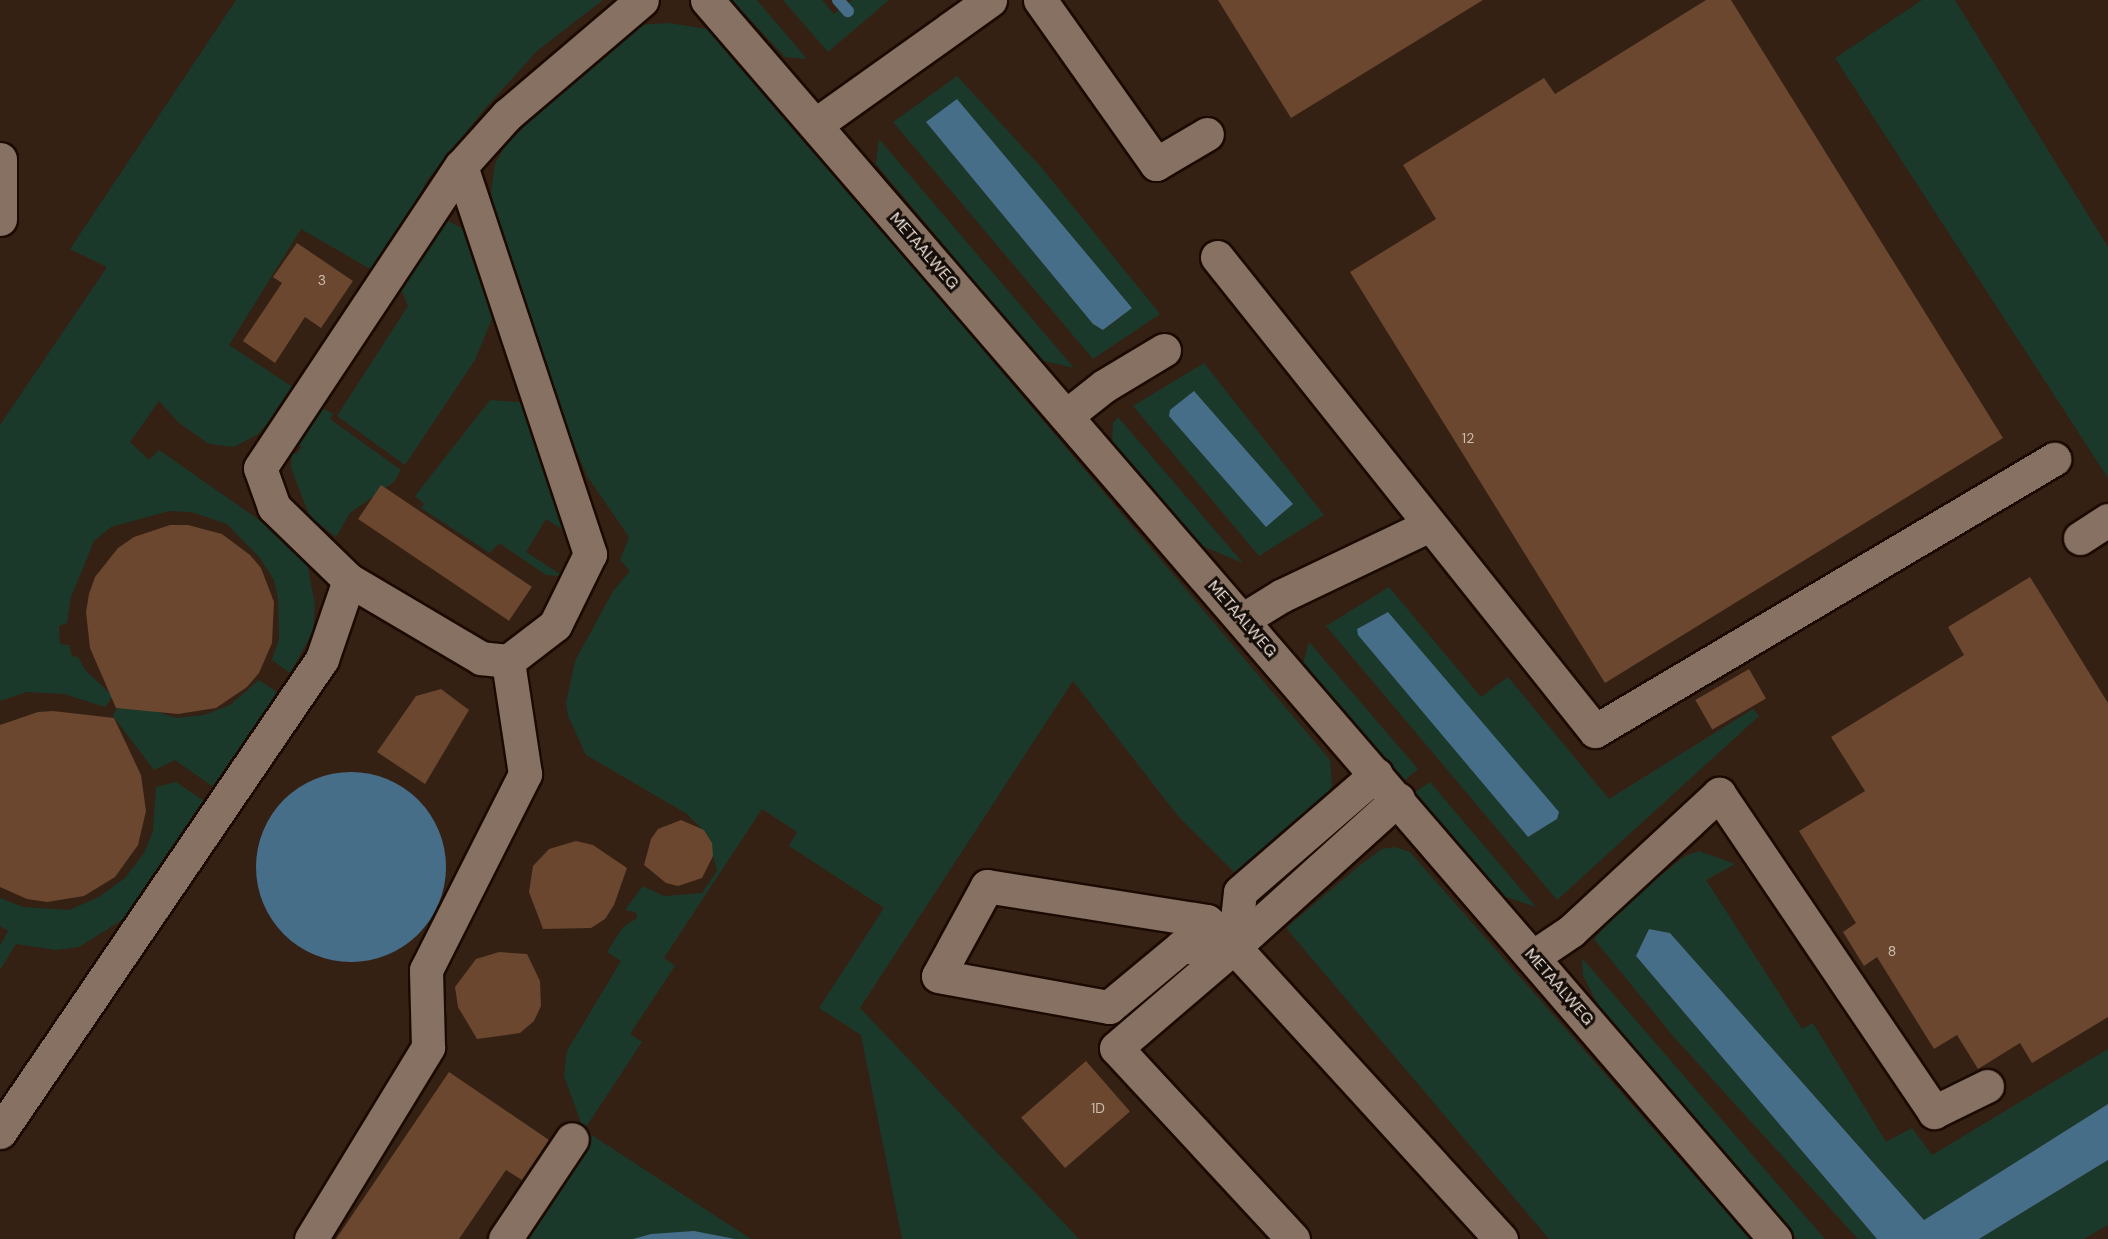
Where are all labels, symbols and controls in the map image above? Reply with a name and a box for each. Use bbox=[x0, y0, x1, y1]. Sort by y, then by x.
street label: METAALWEG bbox=[885, 209, 963, 293]
house number: 3 bbox=[318, 272, 326, 288]
house number: 12 bbox=[1462, 430, 1474, 446]
street label: METAALWEG bbox=[1203, 577, 1281, 661]
house number: 8 bbox=[1888, 943, 1896, 959]
street label: METAALWEG bbox=[1520, 945, 1598, 1029]
house number: 1D bbox=[1091, 1100, 1105, 1116]

